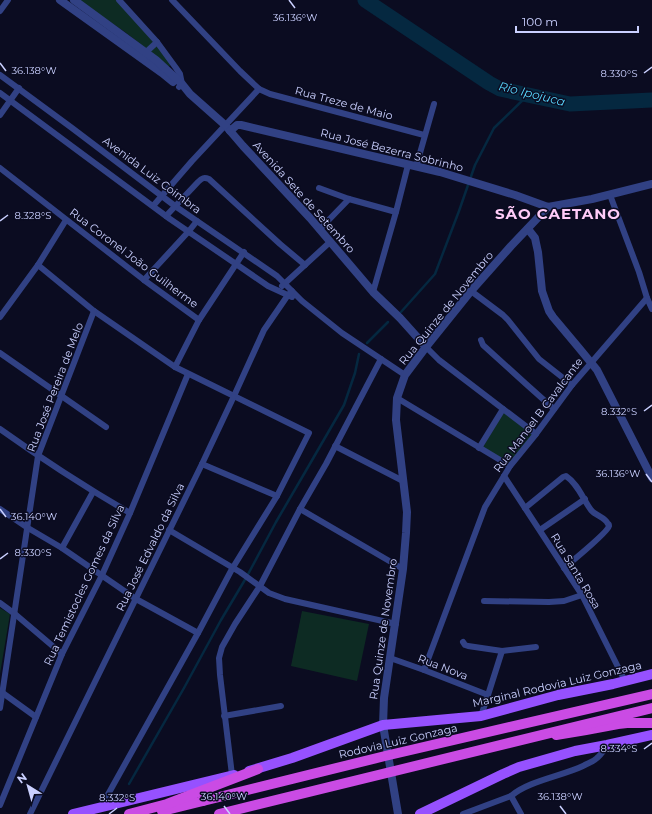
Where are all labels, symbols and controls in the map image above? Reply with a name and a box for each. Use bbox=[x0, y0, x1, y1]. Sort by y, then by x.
scale bar bbox=[516, 8, 638, 34]
text: 36.136°W bbox=[273, 11, 317, 24]
text: 100 m bbox=[522, 14, 558, 29]
text: 36.138°W bbox=[11, 64, 57, 77]
text: 8.330°S bbox=[600, 67, 638, 80]
water label: Rio Ipojuca bbox=[497, 78, 567, 109]
street label: Rua Treze de Maio bbox=[294, 83, 395, 123]
street label: Rua José Bezerra Sobrinho bbox=[319, 125, 465, 175]
street label: Avenida Luiz Coimbra bbox=[100, 133, 204, 217]
street label: Avenida Sete de Setembro bbox=[250, 138, 358, 256]
district label: SÃO CAETANO bbox=[495, 204, 621, 223]
street label: Rua Coronel João Guilherme bbox=[67, 205, 201, 311]
text: 8.328°S bbox=[15, 209, 51, 222]
street label: Rua Quinze de Novembro bbox=[396, 248, 496, 368]
street label: Rua José Pereira de Melo bbox=[24, 320, 86, 454]
street label: Rua Manoel B Cavalcante bbox=[490, 355, 586, 475]
text: 8.332°S bbox=[601, 405, 637, 418]
text: 36.136°W bbox=[596, 467, 640, 480]
street label: Rua José Edvaldo da Silva bbox=[113, 481, 187, 613]
street label: Rua Temistocles Gomes da Silva bbox=[40, 502, 128, 668]
text: 36.140°W bbox=[11, 510, 57, 523]
street label: Rua Santa Rosa bbox=[548, 531, 604, 611]
text: 8.330°S bbox=[14, 546, 52, 559]
street label: Rua Quinze de Novembro bbox=[366, 558, 400, 700]
street label: Rua Nova bbox=[416, 651, 470, 683]
street label: Marginal Rodovia Luiz Gonzaga bbox=[471, 658, 643, 710]
street label: Rodovia Luiz Gonzaga bbox=[337, 721, 459, 761]
text: 8.334°S bbox=[601, 742, 637, 755]
north arrow bbox=[8, 766, 48, 806]
text: N bbox=[14, 770, 30, 786]
text: 36.140°W bbox=[201, 790, 247, 803]
text: 36.138°W bbox=[537, 790, 583, 803]
text: 8.332°S bbox=[99, 791, 135, 804]

